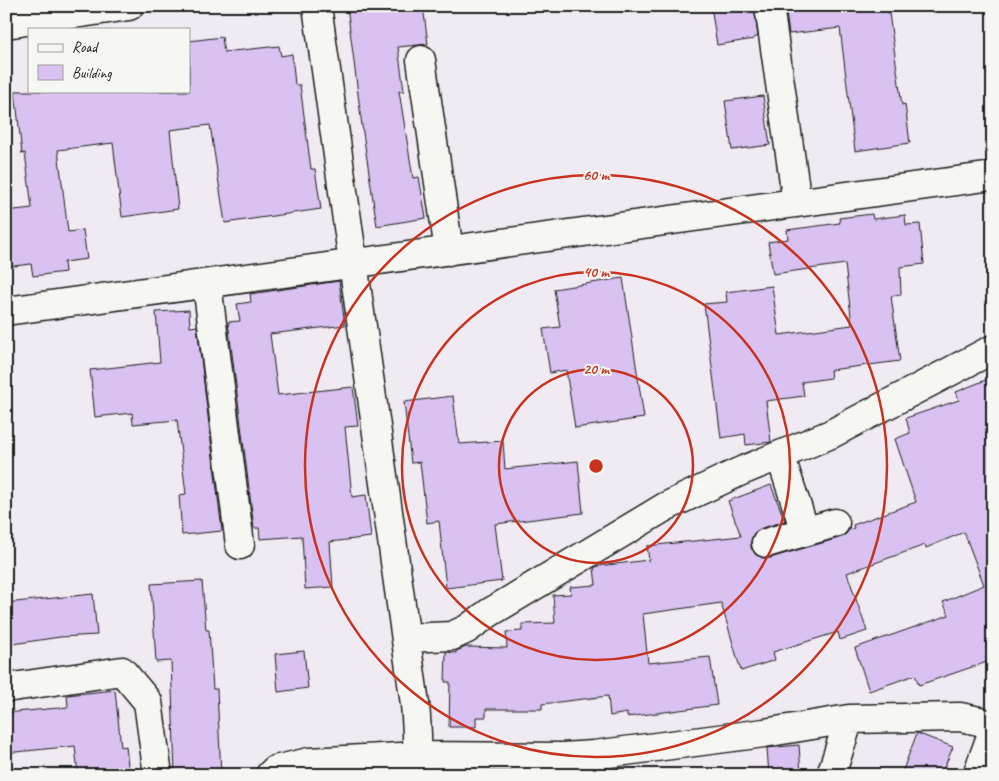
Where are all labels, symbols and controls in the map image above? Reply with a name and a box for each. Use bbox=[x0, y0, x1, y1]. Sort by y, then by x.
legend bbox=[28, 28, 190, 92]
text: Road bbox=[72, 38, 99, 57]
text: Building bbox=[72, 64, 112, 83]
text: 60 m bbox=[583, 166, 610, 185]
text: 40 m bbox=[583, 263, 610, 282]
text: 20 m bbox=[583, 360, 610, 379]
centre of rings bbox=[587, 457, 605, 475]

